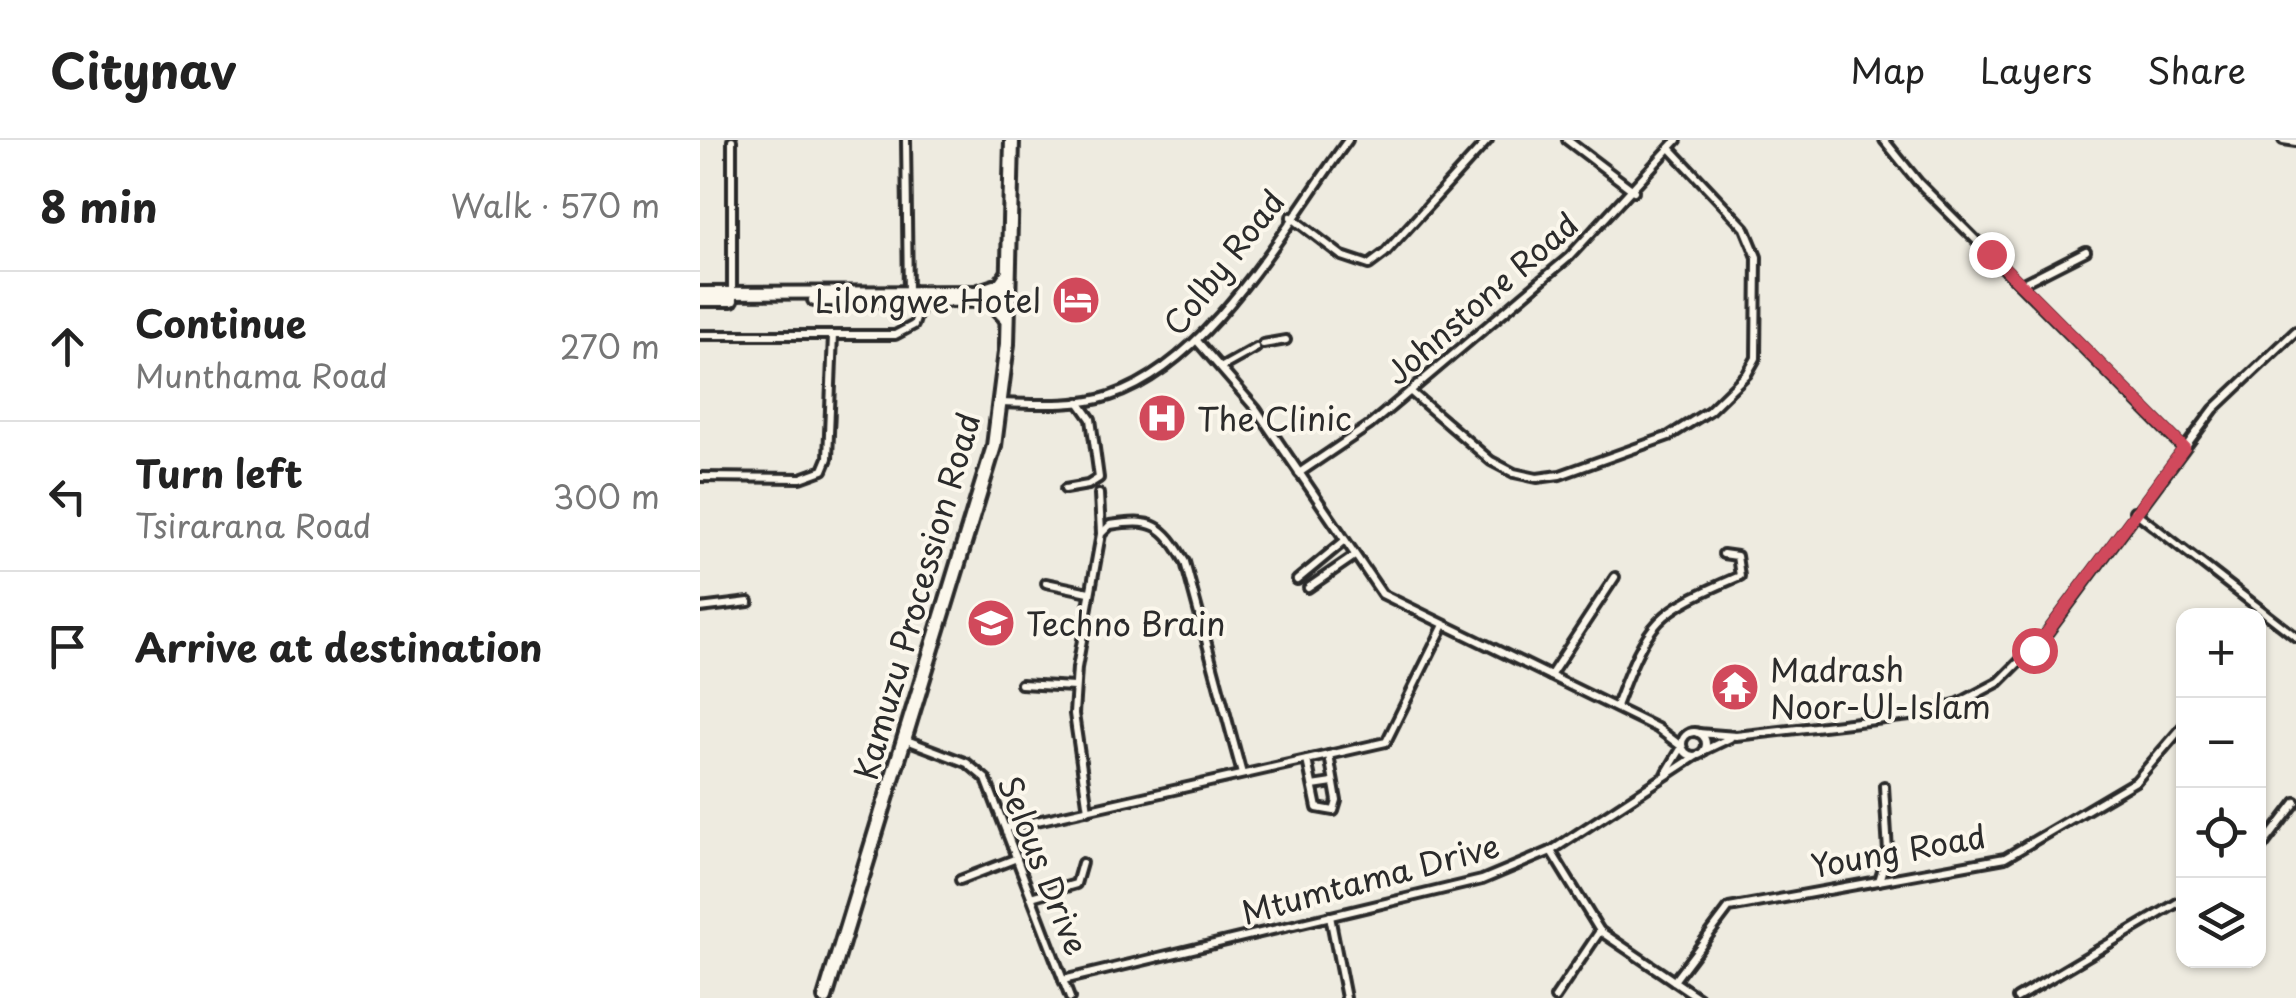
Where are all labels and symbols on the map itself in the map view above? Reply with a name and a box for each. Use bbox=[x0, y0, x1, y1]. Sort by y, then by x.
street label: Colby Road bbox=[1151, 179, 1295, 345]
street label: Johnstone Road bbox=[1374, 200, 1588, 396]
route end bbox=[1969, 232, 2015, 278]
hotel icon: Lilongwe Hotel bbox=[1050, 274, 1102, 326]
place label: Lilongwe Hotel bbox=[815, 276, 1041, 324]
hospital icon: The Clinic bbox=[1136, 392, 1188, 444]
place label: The Clinic bbox=[1197, 394, 1352, 442]
street label: Kamuzu Procession Road bbox=[841, 407, 991, 785]
school or university icon: Techno Brain bbox=[965, 597, 1017, 649]
place label: Techno Brain bbox=[1026, 599, 1226, 647]
route start bbox=[2012, 628, 2058, 674]
place label: Madrash Noor-Ul-Islam bbox=[1770, 645, 1991, 730]
temple icon: Madrash Noor-Ul-Islam bbox=[1709, 661, 1761, 713]
street label: Selous Drive bbox=[986, 768, 1102, 962]
street label: Young Road bbox=[1807, 811, 1989, 889]
street label: Mtumtama Drive bbox=[1236, 820, 1504, 936]

